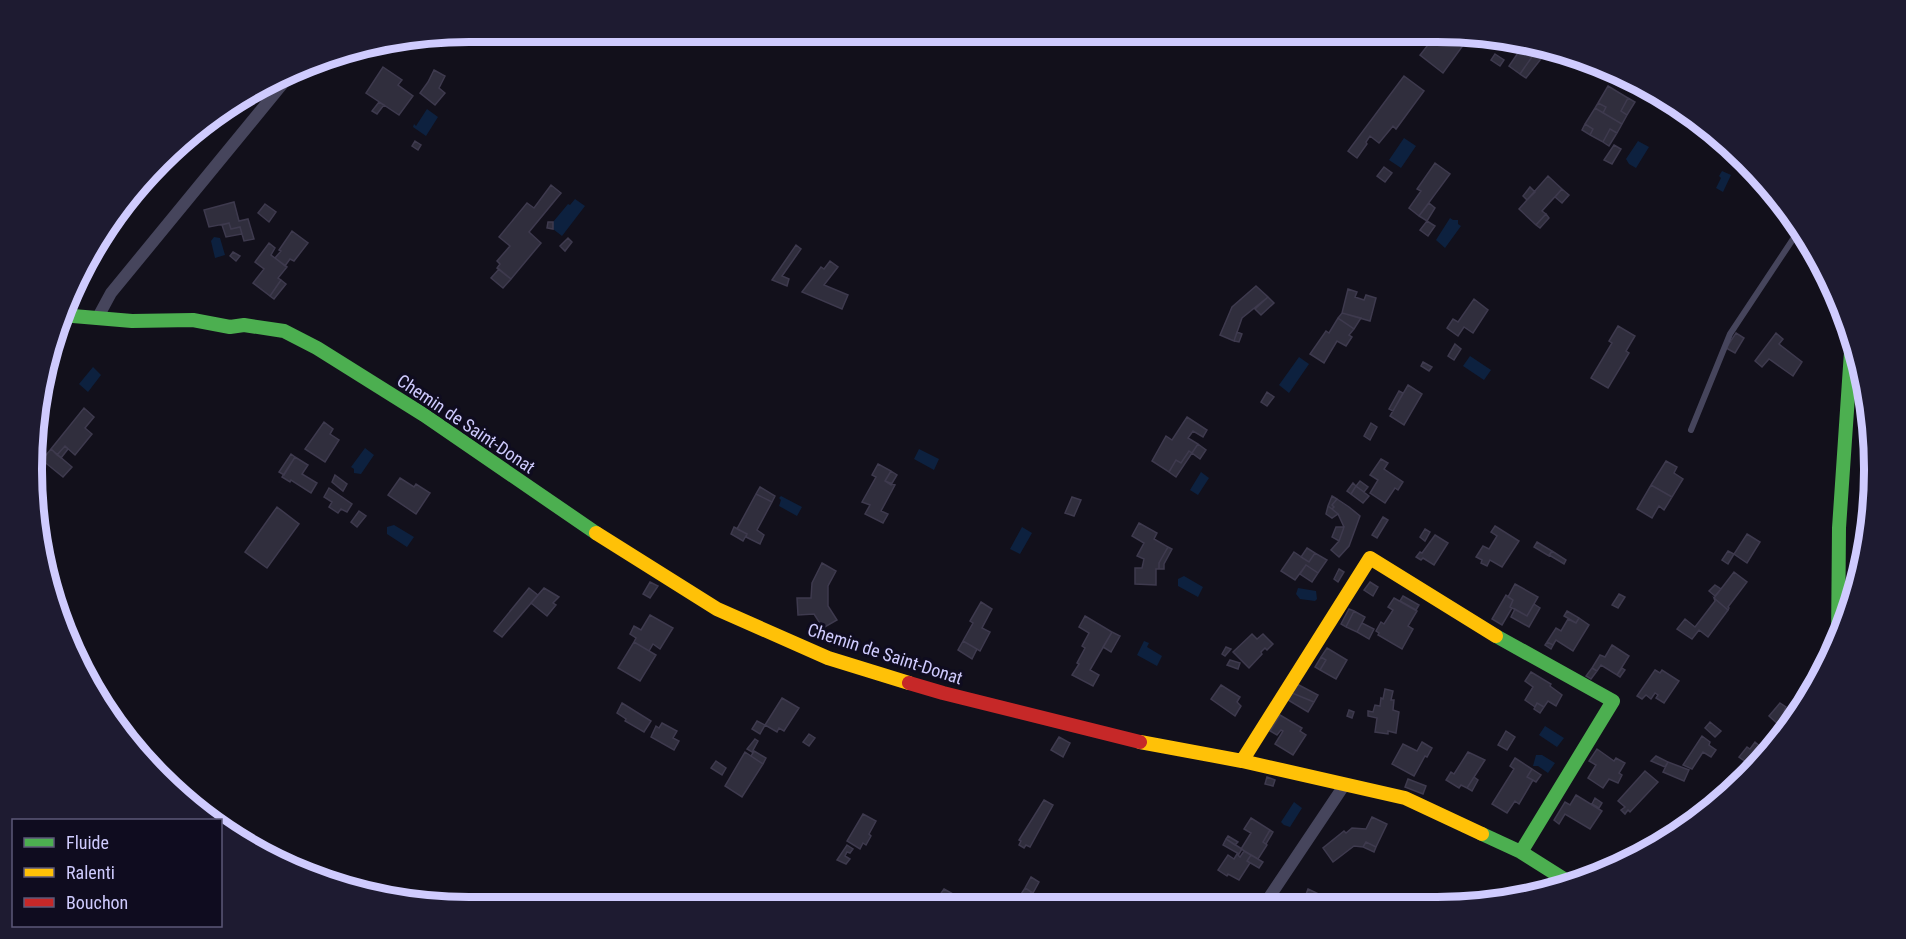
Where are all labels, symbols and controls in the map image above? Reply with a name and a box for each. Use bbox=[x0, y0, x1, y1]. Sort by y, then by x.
street label: Chemin de Saint-Donat bbox=[393, 370, 539, 478]
street label: Chemin de Saint-Donat bbox=[805, 619, 965, 689]
legend bbox=[12, 819, 222, 927]
text: Fluide bbox=[66, 832, 109, 853]
text: Ralenti bbox=[66, 862, 115, 883]
text: Bouchon bbox=[66, 892, 128, 913]

